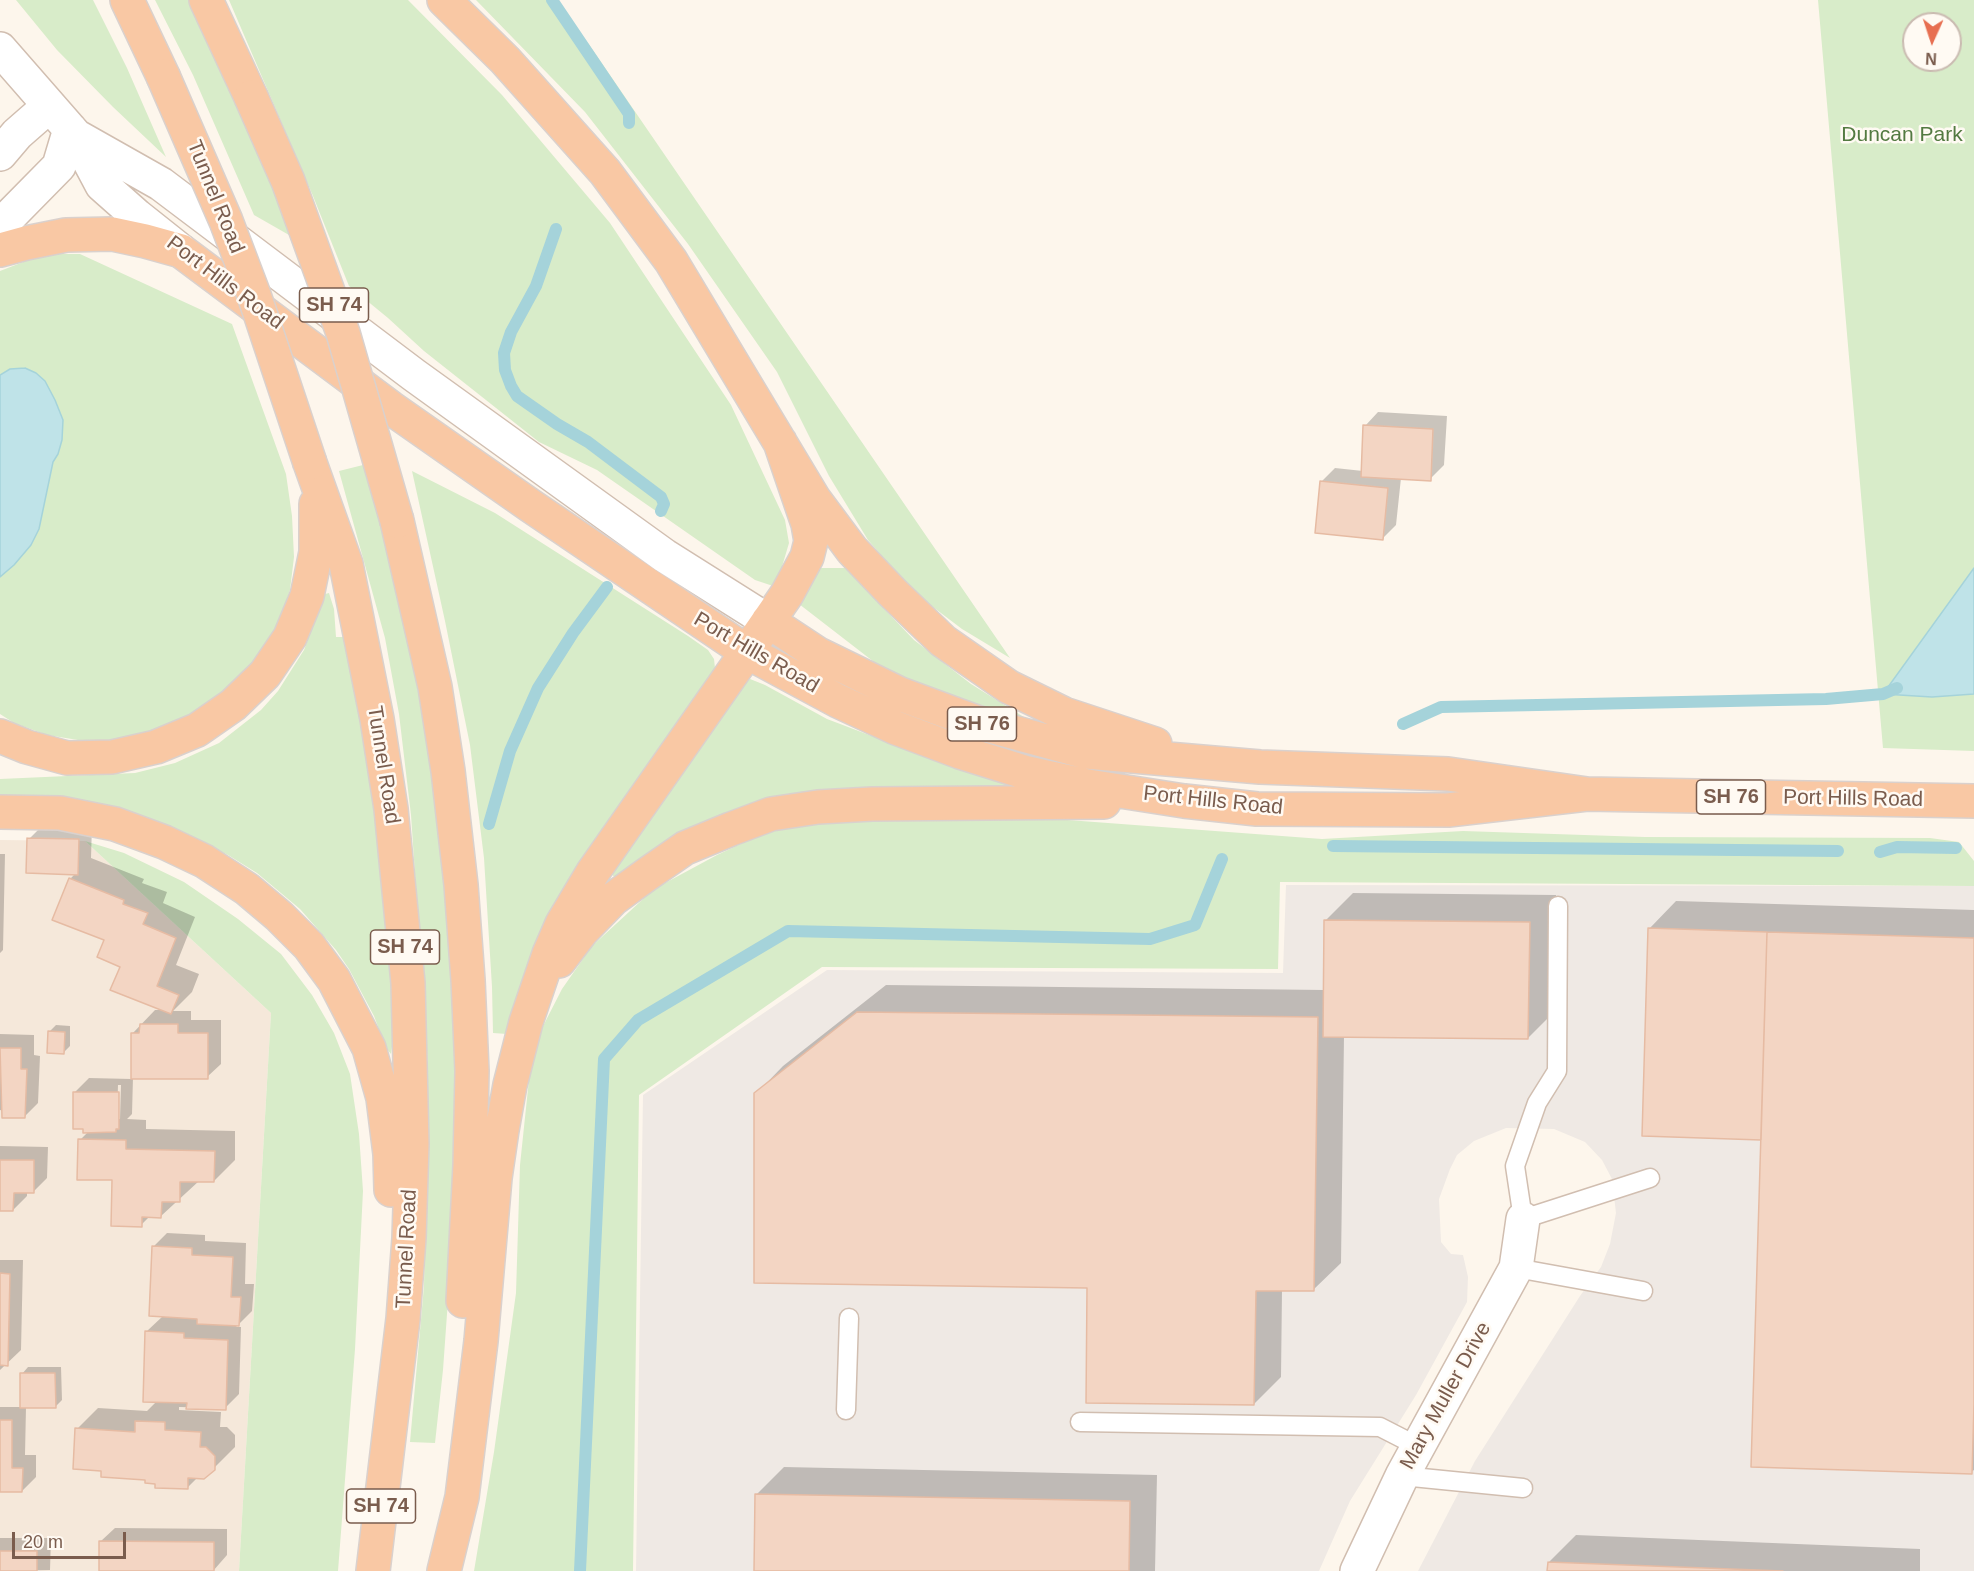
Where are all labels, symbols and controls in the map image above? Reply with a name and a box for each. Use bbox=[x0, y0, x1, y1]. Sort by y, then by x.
north arrow bbox=[1902, 12, 1962, 72]
text: N bbox=[1925, 50, 1937, 67]
park label: Duncan Park bbox=[1841, 122, 1963, 148]
street label: Tunnel Road bbox=[181, 137, 249, 257]
street label: Port Hills Road bbox=[161, 231, 289, 335]
road number: SH 74 bbox=[300, 288, 368, 322]
street label: Port Hills Road bbox=[689, 607, 823, 699]
street label: Tunnel Road bbox=[361, 704, 405, 826]
road number: SH 76 bbox=[948, 707, 1016, 741]
road number: SH 76 bbox=[1696, 780, 1766, 814]
street label: Port Hills Road bbox=[1142, 781, 1284, 821]
street label: Port Hills Road bbox=[1783, 785, 1923, 813]
road number: SH 74 bbox=[370, 930, 440, 964]
street label: Tunnel Road bbox=[391, 1189, 423, 1309]
street label: Mary Muller Drive bbox=[1395, 1318, 1497, 1474]
road number: SH 74 bbox=[346, 1489, 416, 1523]
scale bar bbox=[15, 1520, 129, 1558]
text: 20 m bbox=[23, 1532, 63, 1552]

